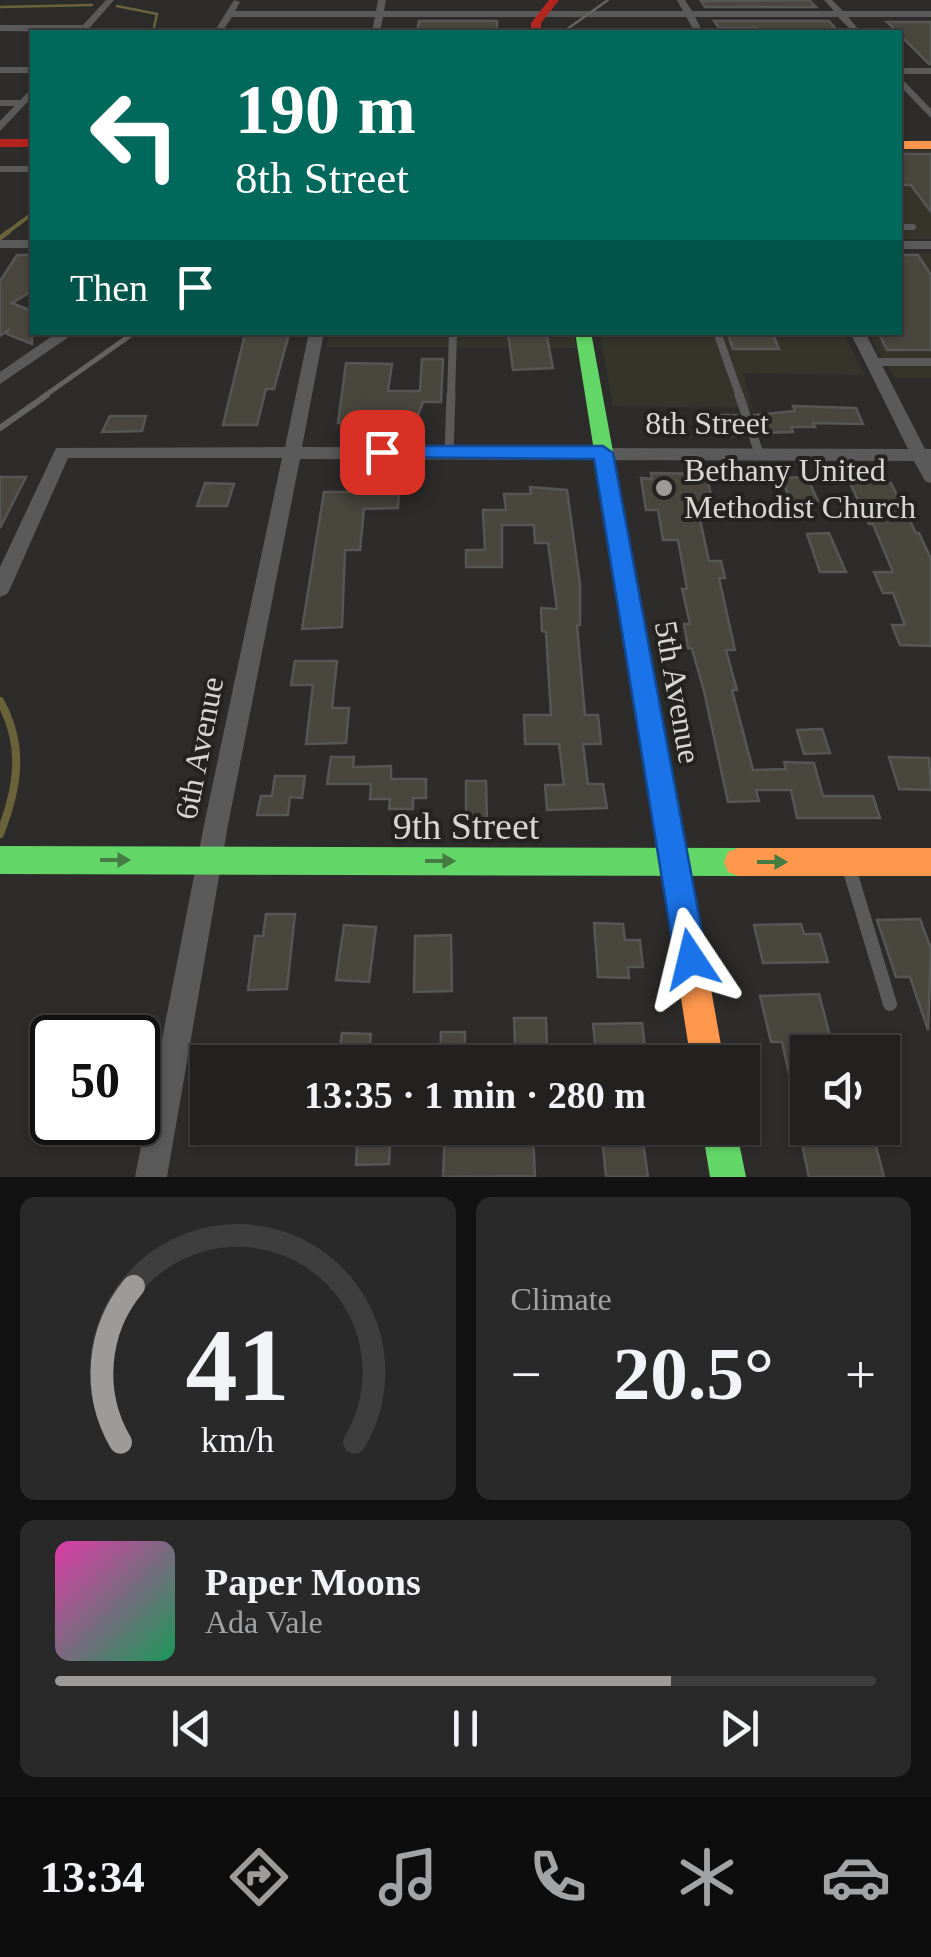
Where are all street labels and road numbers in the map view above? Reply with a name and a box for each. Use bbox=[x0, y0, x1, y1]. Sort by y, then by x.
street label: 8th Street bbox=[645, 405, 769, 441]
street label: 5th Avenue bbox=[648, 618, 708, 766]
street label: 6th Avenue bbox=[168, 674, 230, 822]
street label: 9th Street bbox=[393, 805, 540, 847]

